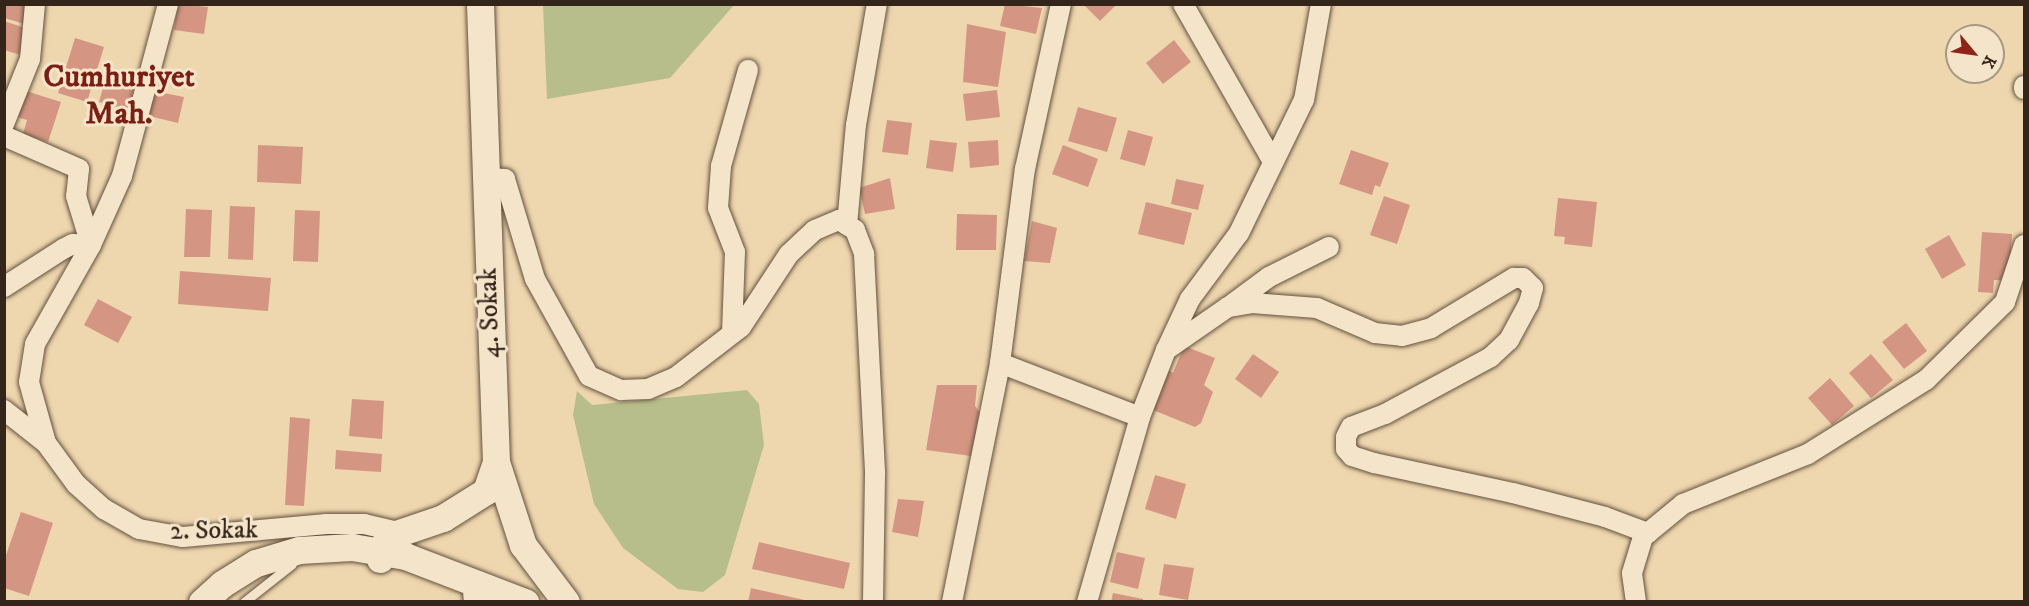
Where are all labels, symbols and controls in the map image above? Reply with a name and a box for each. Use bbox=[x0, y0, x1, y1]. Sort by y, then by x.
north arrow bbox=[1945, 24, 2005, 84]
text: K bbox=[1978, 52, 2000, 72]
district label: Cumhuriyet Mah. bbox=[43, 59, 195, 134]
street label: 4. Sokak bbox=[473, 267, 507, 359]
street label: 2. Sokak bbox=[170, 515, 258, 547]

